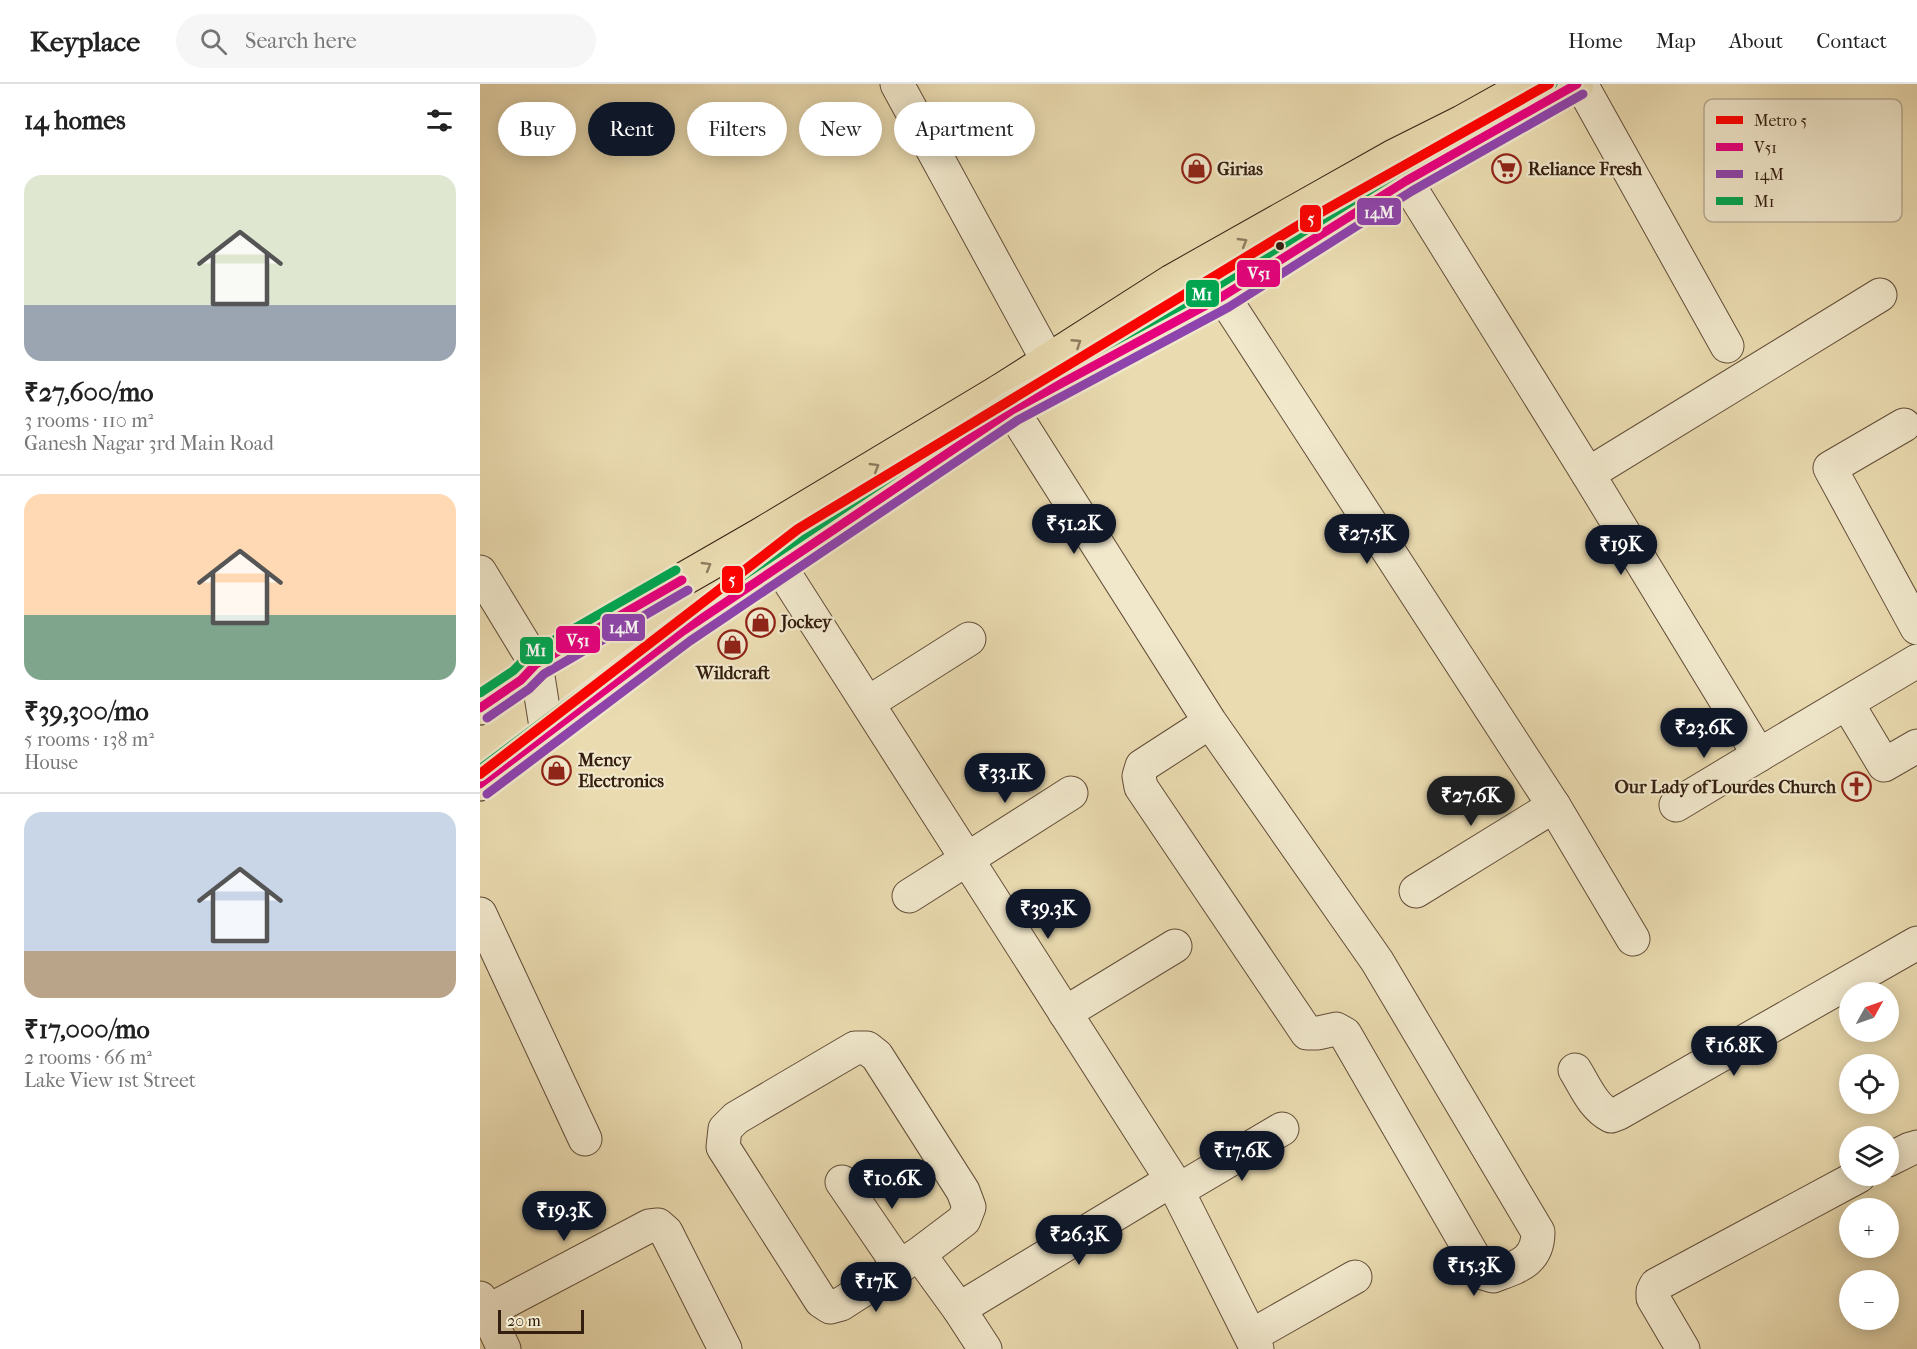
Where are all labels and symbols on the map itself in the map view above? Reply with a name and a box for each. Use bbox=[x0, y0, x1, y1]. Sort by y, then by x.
legend bbox=[1704, 99, 1902, 222]
text: Metro 5 bbox=[1754, 111, 1807, 130]
text: V51 bbox=[1753, 138, 1777, 157]
shop icon: Girias bbox=[1180, 153, 1212, 185]
supermarket icon: Reliance Fresh bbox=[1491, 153, 1523, 185]
place label: Girias bbox=[1217, 159, 1263, 180]
place label: Reliance Fresh bbox=[1528, 159, 1643, 180]
text: 14M bbox=[1754, 165, 1784, 184]
text: M1 bbox=[1754, 192, 1774, 211]
line badge: 14M bbox=[1356, 197, 1402, 226]
text: 14M bbox=[1364, 203, 1394, 223]
line badge: 5 bbox=[1299, 204, 1322, 233]
text: 5 bbox=[1308, 209, 1315, 228]
one-way arrow bbox=[1237, 238, 1247, 249]
unlabelled marker bbox=[1274, 240, 1286, 252]
line badge: V51 bbox=[1236, 259, 1281, 288]
text: V51 bbox=[1246, 264, 1271, 283]
line badge: M1 bbox=[1185, 279, 1220, 308]
text: M1 bbox=[1191, 285, 1212, 304]
one-way arrow bbox=[1070, 339, 1081, 350]
one-way arrow bbox=[869, 462, 879, 474]
pin: ₹51.2K bbox=[1025, 504, 1123, 555]
pin: ₹27.5K bbox=[1318, 514, 1416, 565]
pin: ₹19K bbox=[1585, 525, 1657, 576]
one-way arrow bbox=[701, 562, 711, 573]
line badge: 5 bbox=[721, 565, 744, 594]
text: 5 bbox=[729, 570, 736, 589]
shop icon: Jockey bbox=[744, 606, 776, 638]
place label: Jockey bbox=[779, 612, 833, 633]
line badge: 14M bbox=[601, 613, 646, 642]
text: 14M bbox=[609, 618, 639, 638]
line badge: V51 bbox=[555, 625, 601, 654]
shop icon: Wildcraft bbox=[717, 628, 749, 660]
text: V51 bbox=[565, 631, 590, 650]
line badge: M1 bbox=[519, 636, 554, 665]
text: M1 bbox=[525, 641, 546, 660]
place label: Wildcraft bbox=[695, 663, 770, 684]
pin: ₹23.6K bbox=[1655, 708, 1753, 759]
place label: Mency Electronics bbox=[577, 750, 664, 792]
pin: ₹33.1K bbox=[956, 753, 1054, 804]
shop icon: Mency Electronics bbox=[541, 754, 573, 786]
church icon: Our Lady of Lourdes Church bbox=[1841, 771, 1873, 803]
pin: ₹27.6K bbox=[1422, 776, 1520, 827]
place label: Our Lady of Lourdes Church bbox=[1615, 777, 1837, 798]
pin: ₹39.3K bbox=[999, 889, 1097, 940]
north arrow bbox=[1839, 982, 1899, 1042]
pin: ₹16.8K bbox=[1685, 1026, 1783, 1077]
pin: ₹17.6K bbox=[1193, 1131, 1291, 1182]
pin: ₹10.6K bbox=[843, 1159, 941, 1210]
pin: ₹19.3K bbox=[515, 1191, 613, 1242]
pin: ₹26.3K bbox=[1030, 1215, 1128, 1266]
pin: ₹15.3K bbox=[1425, 1246, 1523, 1297]
pin: ₹17K bbox=[840, 1262, 912, 1313]
scale bar bbox=[498, 1307, 584, 1334]

